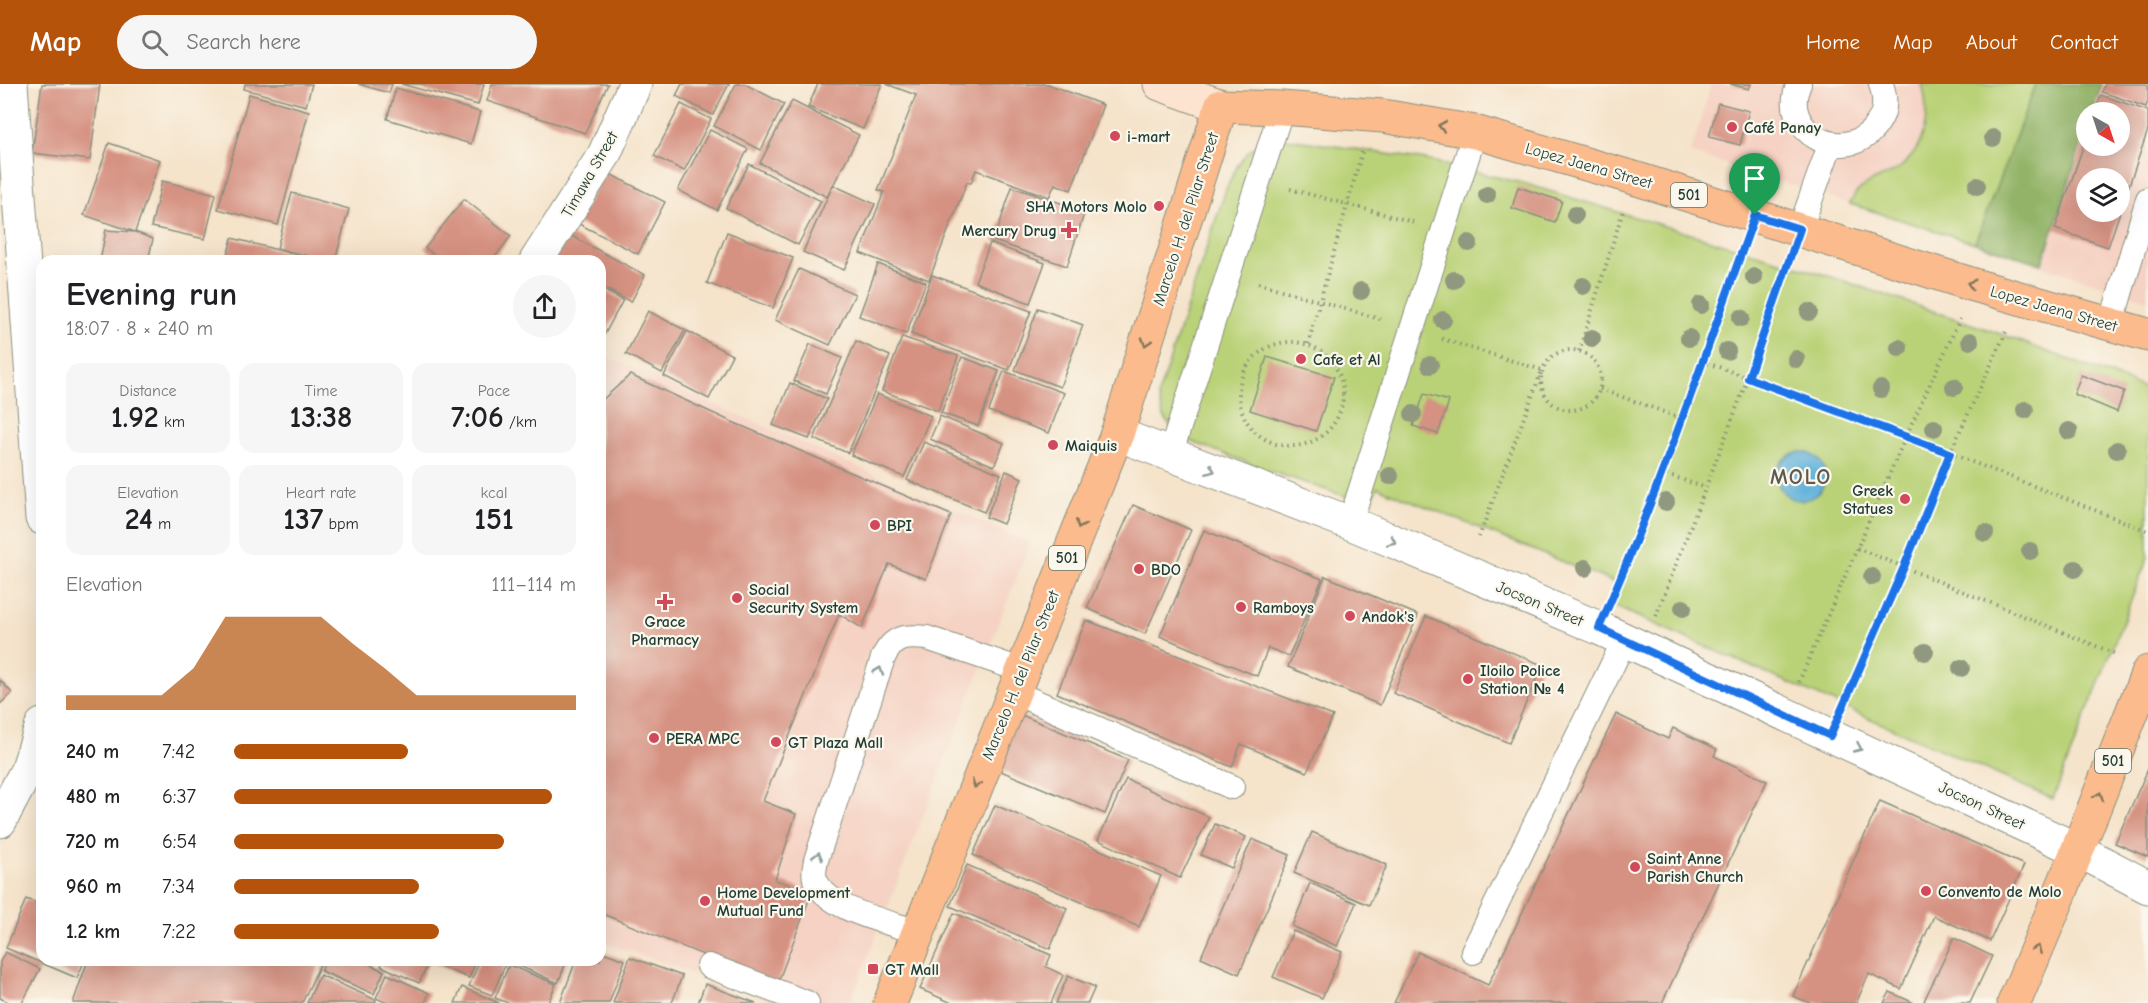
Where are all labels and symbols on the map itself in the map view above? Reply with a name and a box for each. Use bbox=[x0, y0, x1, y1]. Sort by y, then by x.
north arrow bbox=[2076, 102, 2130, 156]
place label: Café Panay bbox=[1744, 119, 1822, 137]
one-way arrow bbox=[1437, 120, 1447, 133]
marker: Café Panay bbox=[1725, 120, 1739, 134]
street label: Timawa Street bbox=[558, 128, 622, 221]
place label: i-mart bbox=[1127, 128, 1171, 146]
marker: i-mart bbox=[1108, 129, 1122, 143]
street label: Marcelo H. del Pilar Street bbox=[1149, 130, 1223, 308]
street label: Lopez Jaena Street bbox=[1523, 139, 1655, 193]
pin bbox=[1729, 153, 1780, 215]
road number: 501 bbox=[1671, 183, 1707, 207]
place label: SHA Motors Molo bbox=[1026, 198, 1147, 216]
marker: SHA Motors Molo bbox=[1152, 199, 1166, 213]
place label: Mercury Drug bbox=[962, 222, 1057, 240]
marker: Mercury Drug bbox=[1062, 223, 1076, 237]
one-way arrow bbox=[1966, 278, 1977, 291]
street label: Lopez Jaena Street bbox=[1988, 282, 2120, 336]
one-way arrow bbox=[1141, 336, 1153, 347]
place label: Cafe et Al bbox=[1313, 351, 1381, 369]
marker: Cafe et Al bbox=[1294, 352, 1308, 366]
place label: Maiquis bbox=[1065, 437, 1117, 455]
marker: Maiquis bbox=[1046, 438, 1060, 452]
one-way arrow bbox=[1205, 462, 1216, 475]
district label: MOLO bbox=[1770, 464, 1832, 490]
place label: Greek Statues bbox=[1843, 482, 1893, 518]
marker: Greek Statues bbox=[1898, 492, 1912, 506]
place label: BPI bbox=[887, 517, 912, 535]
marker: BPI bbox=[868, 518, 882, 532]
one-way arrow bbox=[1075, 519, 1087, 530]
one-way arrow bbox=[1386, 534, 1397, 546]
road number: 501 bbox=[1049, 546, 1085, 570]
place label: BDO bbox=[1151, 561, 1181, 579]
marker: BDO bbox=[1132, 562, 1146, 576]
street label: Jocson Street bbox=[1493, 578, 1586, 631]
place label: Social Security System bbox=[749, 581, 858, 617]
street label: Marcelo H. del Pilar Street bbox=[979, 588, 1063, 763]
marker: Social Security System bbox=[730, 591, 744, 605]
marker: Grace Pharmacy bbox=[658, 595, 672, 609]
place label: Ramboys bbox=[1253, 599, 1314, 617]
marker: Ramboys bbox=[1234, 600, 1248, 614]
place label: Andok's bbox=[1362, 608, 1414, 626]
marker: Andok's bbox=[1343, 609, 1357, 623]
place label: Grace Pharmacy bbox=[631, 613, 699, 649]
place label: Iloilo Police Station № 4 bbox=[1480, 662, 1565, 698]
one-way arrow bbox=[872, 666, 884, 677]
marker: Iloilo Police Station № 4 bbox=[1461, 672, 1475, 686]
place label: PERA MPC bbox=[666, 730, 740, 748]
marker: PERA MPC bbox=[647, 731, 661, 745]
place label: GT Plaza Mall bbox=[788, 734, 883, 752]
marker: GT Plaza Mall bbox=[769, 735, 783, 749]
one-way arrow bbox=[1852, 741, 1863, 753]
road number: 501 bbox=[2095, 749, 2131, 773]
one-way arrow bbox=[971, 778, 983, 789]
street label: Jocson Street bbox=[1936, 778, 2028, 834]
one-way arrow bbox=[2092, 791, 2104, 802]
place label: Saint Anne Parish Church bbox=[1647, 850, 1744, 886]
one-way arrow bbox=[810, 851, 823, 861]
marker: Saint Anne Parish Church bbox=[1628, 860, 1642, 874]
place label: Convento de Molo bbox=[1938, 883, 2062, 901]
place label: Home Development Mutual Fund bbox=[717, 884, 851, 920]
marker: Convento de Molo bbox=[1919, 884, 1933, 898]
marker: Home Development Mutual Fund bbox=[698, 894, 712, 908]
one-way arrow bbox=[2029, 945, 2041, 956]
place label: GT Mall bbox=[885, 961, 939, 979]
marker: GT Mall bbox=[866, 962, 880, 976]

